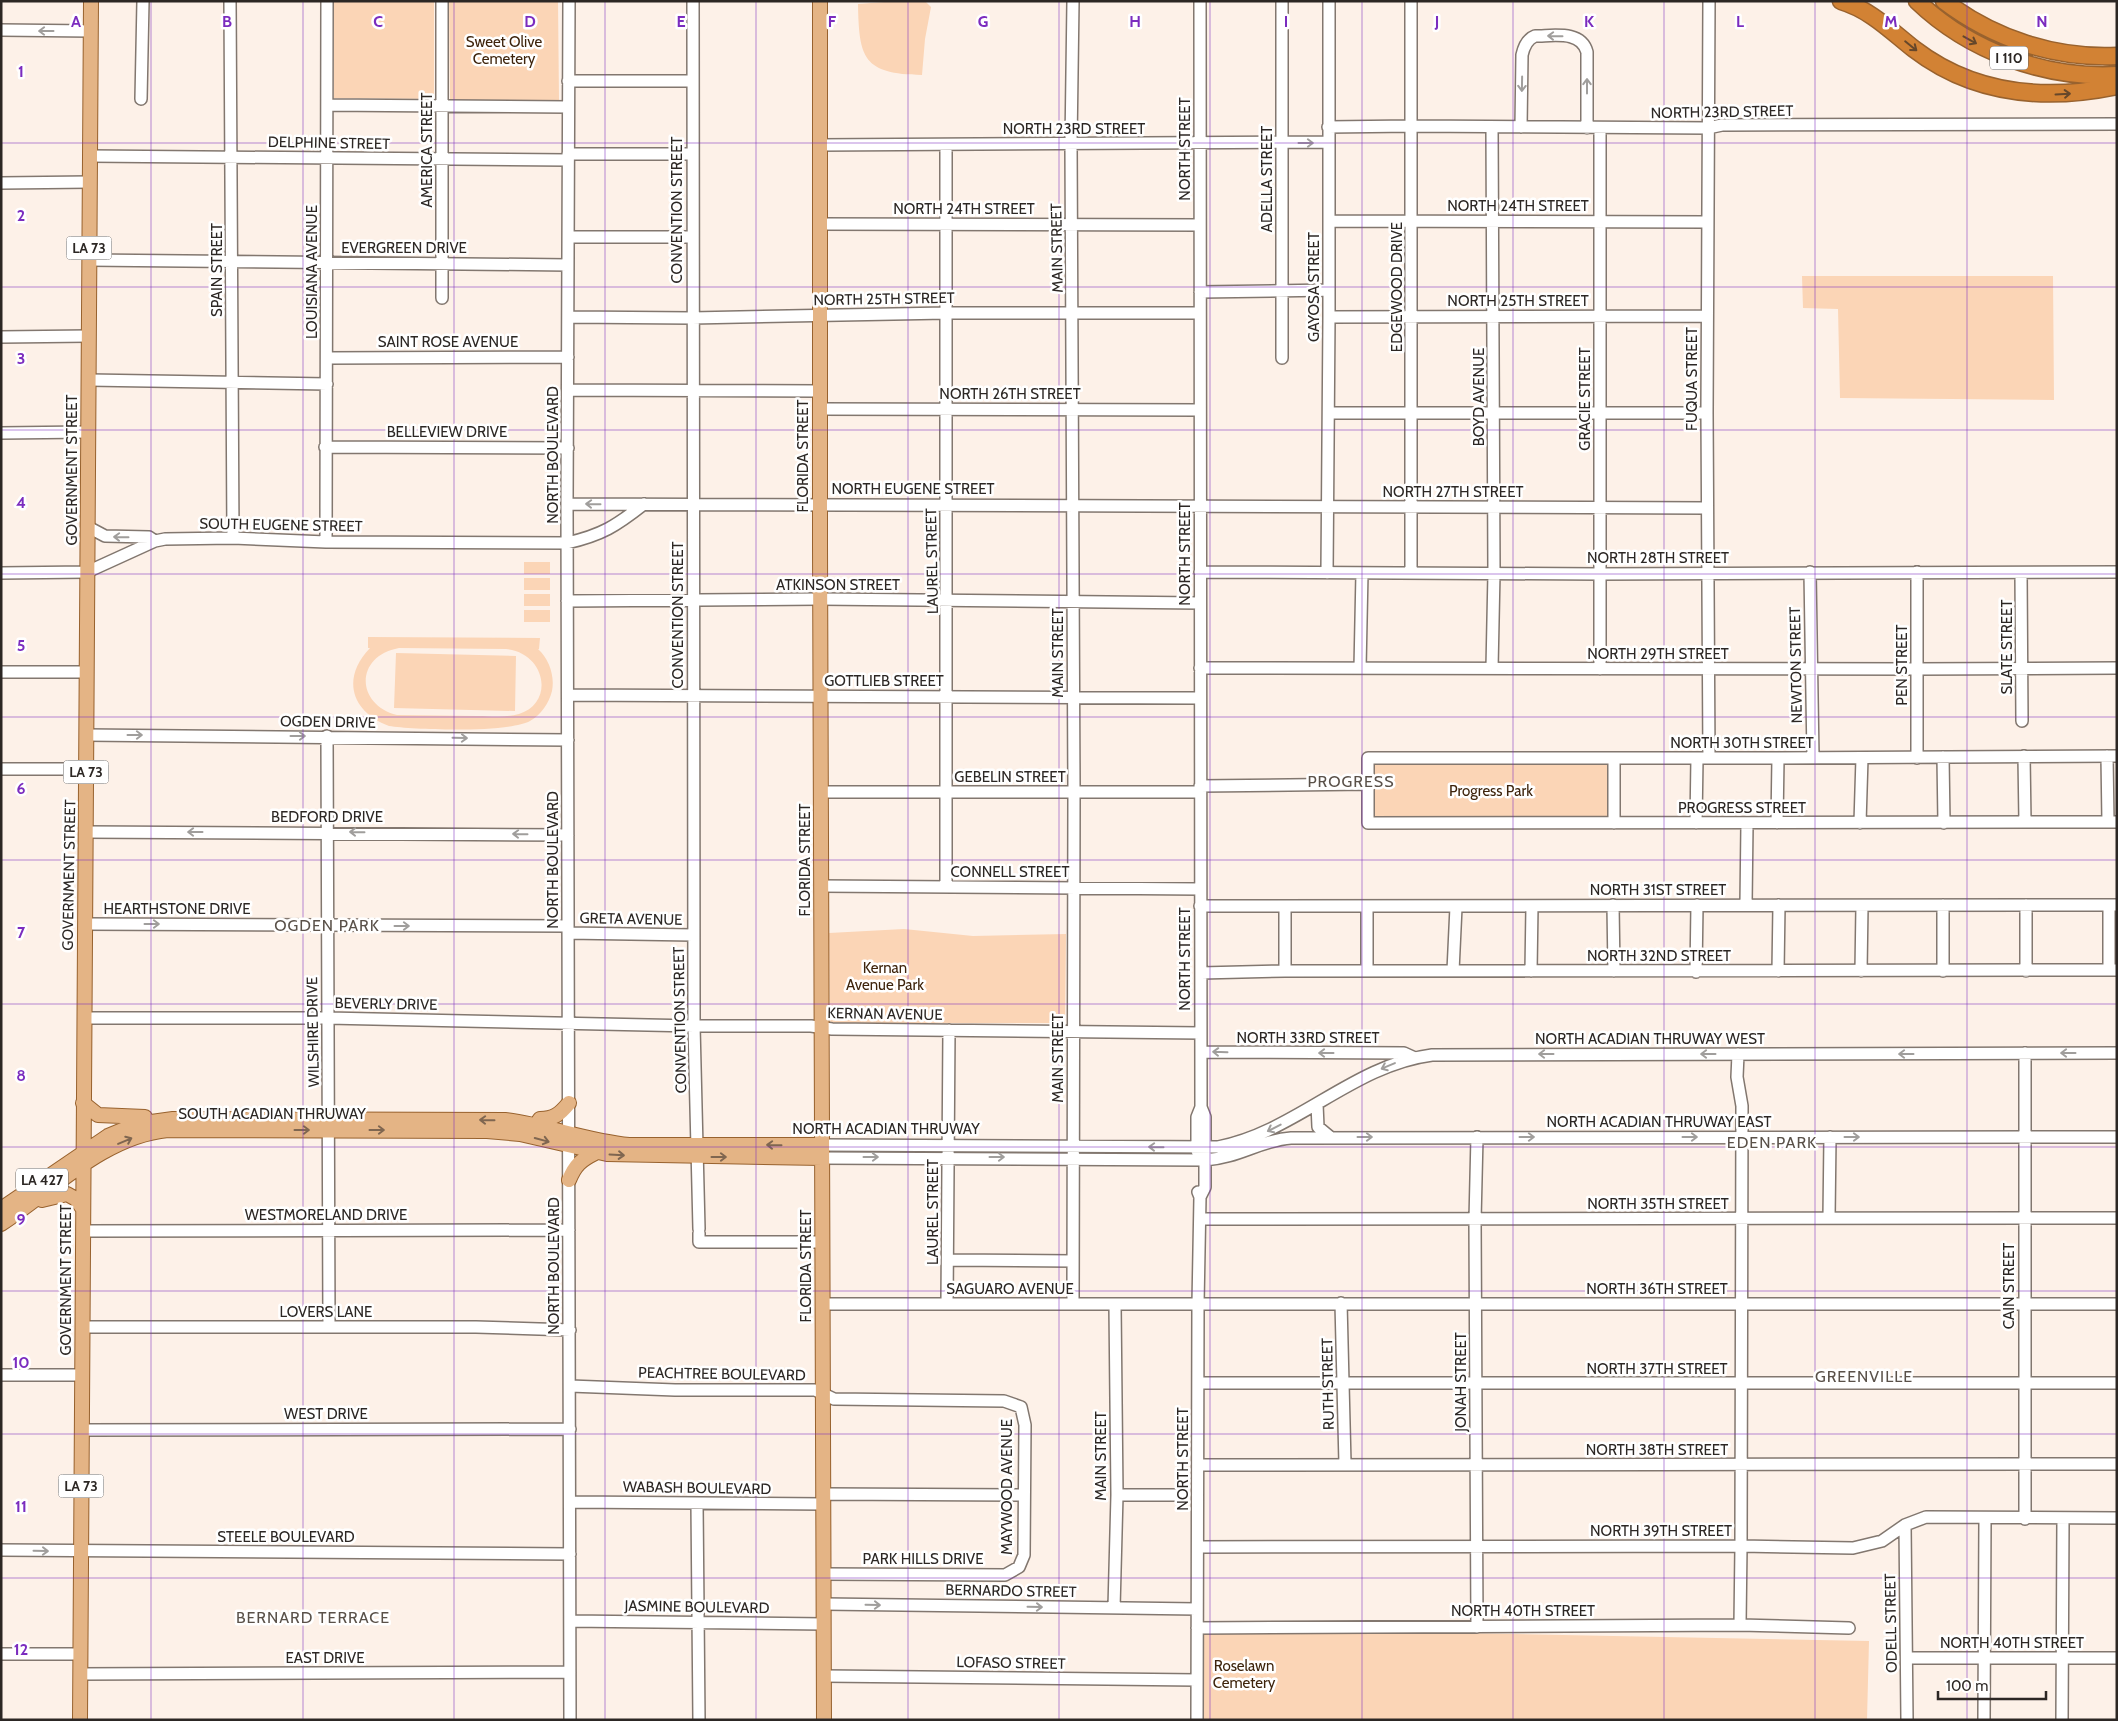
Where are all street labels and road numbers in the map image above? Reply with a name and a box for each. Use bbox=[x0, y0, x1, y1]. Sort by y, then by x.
road number: I 110 bbox=[1990, 46, 2028, 70]
street label: AMERICA STREET bbox=[418, 93, 436, 207]
street label: NORTH STREET bbox=[1176, 97, 1194, 201]
street label: NORTH 23RD STREET bbox=[1651, 102, 1793, 122]
street label: NORTH 23RD STREET bbox=[1003, 120, 1145, 138]
street label: ADELLA STREET bbox=[1258, 126, 1276, 232]
street label: DELPHINE STREET bbox=[268, 133, 390, 153]
street label: CONVENTION STREET bbox=[668, 137, 686, 283]
street label: NORTH 24TH STREET bbox=[1447, 197, 1589, 215]
street label: NORTH 24TH STREET bbox=[893, 200, 1035, 218]
street label: MAIN STREET bbox=[1047, 203, 1067, 293]
street label: LOUISIANA AVENUE bbox=[303, 205, 321, 339]
street label: EDGEWOOD DRIVE bbox=[1388, 222, 1406, 352]
street label: SPAIN STREET bbox=[208, 223, 226, 317]
street label: GAYOSA STREET bbox=[1305, 232, 1323, 342]
road number: LA 73 bbox=[66, 237, 112, 260]
street label: EVERGREEN DRIVE bbox=[341, 239, 467, 257]
street label: NORTH 25TH STREET bbox=[813, 289, 955, 309]
street label: NORTH 25TH STREET bbox=[1447, 292, 1589, 310]
street label: FUQUA STREET bbox=[1683, 327, 1701, 431]
street label: SAINT ROSE AVENUE bbox=[378, 333, 518, 351]
street label: GRACIE STREET bbox=[1576, 347, 1594, 451]
street label: BOYD AVENUE bbox=[1470, 348, 1488, 446]
street label: NORTH 26TH STREET bbox=[939, 385, 1081, 403]
street label: NORTH BOULEVARD bbox=[544, 386, 562, 524]
street label: GOVERNMENT STREET bbox=[63, 394, 81, 546]
street label: FLORIDA STREET bbox=[794, 399, 812, 513]
street label: BELLEVIEW DRIVE bbox=[387, 423, 507, 441]
street label: NORTH EUGENE STREET bbox=[831, 480, 995, 498]
street label: NORTH 27TH STREET bbox=[1383, 483, 1523, 501]
street label: NORTH STREET bbox=[1176, 502, 1194, 606]
street label: LAUREL STREET bbox=[922, 508, 942, 614]
street label: SOUTH EUGENE STREET bbox=[199, 515, 363, 535]
street label: CONVENTION STREET bbox=[669, 542, 687, 688]
street label: NORTH 28TH STREET bbox=[1587, 549, 1729, 567]
street label: ATKINSON STREET bbox=[776, 576, 900, 594]
street label: SLATE STREET bbox=[1998, 600, 2016, 694]
street label: NEWTON STREET bbox=[1786, 607, 1806, 723]
street label: MAIN STREET bbox=[1049, 608, 1067, 698]
street label: PEN STREET bbox=[1893, 624, 1911, 706]
street label: NORTH 29TH STREET bbox=[1587, 645, 1729, 663]
street label: GOTTLIEB STREET bbox=[824, 672, 944, 690]
street label: OGDEN DRIVE bbox=[280, 712, 376, 732]
street label: NORTH 30TH STREET bbox=[1670, 734, 1814, 752]
road number: LA 73 bbox=[64, 760, 108, 784]
street label: GEBELIN STREET bbox=[954, 768, 1066, 786]
street label: NORTH BOULEVARD bbox=[544, 791, 562, 929]
street label: GOVERNMENT STREET bbox=[59, 799, 79, 951]
street label: PROGRESS STREET bbox=[1678, 799, 1806, 817]
street label: FLORIDA STREET bbox=[796, 803, 814, 917]
street label: BEDFORD DRIVE bbox=[271, 808, 383, 826]
street label: CONNELL STREET bbox=[951, 863, 1069, 881]
street label: NORTH 31ST STREET bbox=[1590, 881, 1726, 899]
street label: HEARTHSTONE DRIVE bbox=[104, 900, 251, 918]
street label: NORTH STREET bbox=[1176, 907, 1194, 1011]
street label: GRETA AVENUE bbox=[579, 909, 683, 929]
street label: CONVENTION STREET bbox=[670, 946, 690, 1094]
street label: NORTH 32ND STREET bbox=[1587, 947, 1731, 965]
street label: WILSHIRE DRIVE bbox=[303, 977, 323, 1087]
street label: BEVERLY DRIVE bbox=[334, 994, 438, 1014]
street label: KERNAN AVENUE bbox=[827, 1004, 943, 1024]
street label: MAIN STREET bbox=[1049, 1013, 1067, 1103]
street label: NORTH 33RD STREET bbox=[1237, 1029, 1379, 1047]
street label: NORTH ACADIAN THRUWAY WEST bbox=[1535, 1030, 1765, 1048]
street label: SOUTH ACADIAN THRUWAY bbox=[178, 1105, 366, 1123]
street label: NORTH ACADIAN THRUWAY EAST bbox=[1547, 1113, 1771, 1131]
street label: NORTH ACADIAN THRUWAY bbox=[792, 1120, 980, 1138]
street label: LAUREL STREET bbox=[924, 1159, 942, 1265]
road number: LA 427 bbox=[16, 1168, 68, 1192]
street label: NORTH 35TH STREET bbox=[1587, 1195, 1729, 1213]
street label: NORTH BOULEVARD bbox=[545, 1197, 563, 1335]
street label: GOVERNMENT STREET bbox=[57, 1204, 75, 1356]
street label: WESTMORELAND DRIVE bbox=[245, 1206, 407, 1224]
street label: FLORIDA STREET bbox=[797, 1209, 815, 1323]
street label: CAIN STREET bbox=[2000, 1243, 2018, 1329]
street label: SAGUARO AVENUE bbox=[946, 1280, 1074, 1298]
street label: NORTH 36TH STREET bbox=[1586, 1280, 1728, 1298]
street label: LOVERS LANE bbox=[280, 1303, 372, 1321]
street label: JONAH STREET bbox=[1452, 1332, 1470, 1433]
street label: RUTH STREET bbox=[1318, 1338, 1338, 1430]
street label: NORTH 37TH STREET bbox=[1586, 1360, 1728, 1378]
street label: PEACHTREE BOULEVARD bbox=[638, 1364, 806, 1384]
street label: WEST DRIVE bbox=[284, 1405, 368, 1423]
street label: NORTH STREET bbox=[1174, 1407, 1192, 1511]
street label: MAIN STREET bbox=[1092, 1411, 1110, 1501]
street label: MAYWOOD AVENUE bbox=[998, 1419, 1016, 1555]
street label: NORTH 38TH STREET bbox=[1586, 1441, 1728, 1459]
road number: LA 73 bbox=[58, 1474, 104, 1498]
street label: WABASH BOULEVARD bbox=[623, 1478, 772, 1498]
street label: NORTH 39TH STREET bbox=[1590, 1522, 1732, 1540]
street label: STEELE BOULEVARD bbox=[217, 1528, 355, 1546]
street label: PARK HILLS DRIVE bbox=[863, 1550, 983, 1568]
street label: ODELL STREET bbox=[1881, 1573, 1901, 1673]
street label: BERNARDO STREET bbox=[945, 1581, 1077, 1601]
street label: JASMINE BOULEVARD bbox=[623, 1597, 770, 1617]
street label: NORTH 40TH STREET bbox=[1451, 1602, 1595, 1620]
street label: NORTH 40TH STREET bbox=[1940, 1634, 2084, 1652]
street label: EAST DRIVE bbox=[286, 1649, 364, 1667]
street label: LOFASO STREET bbox=[956, 1653, 1066, 1673]

